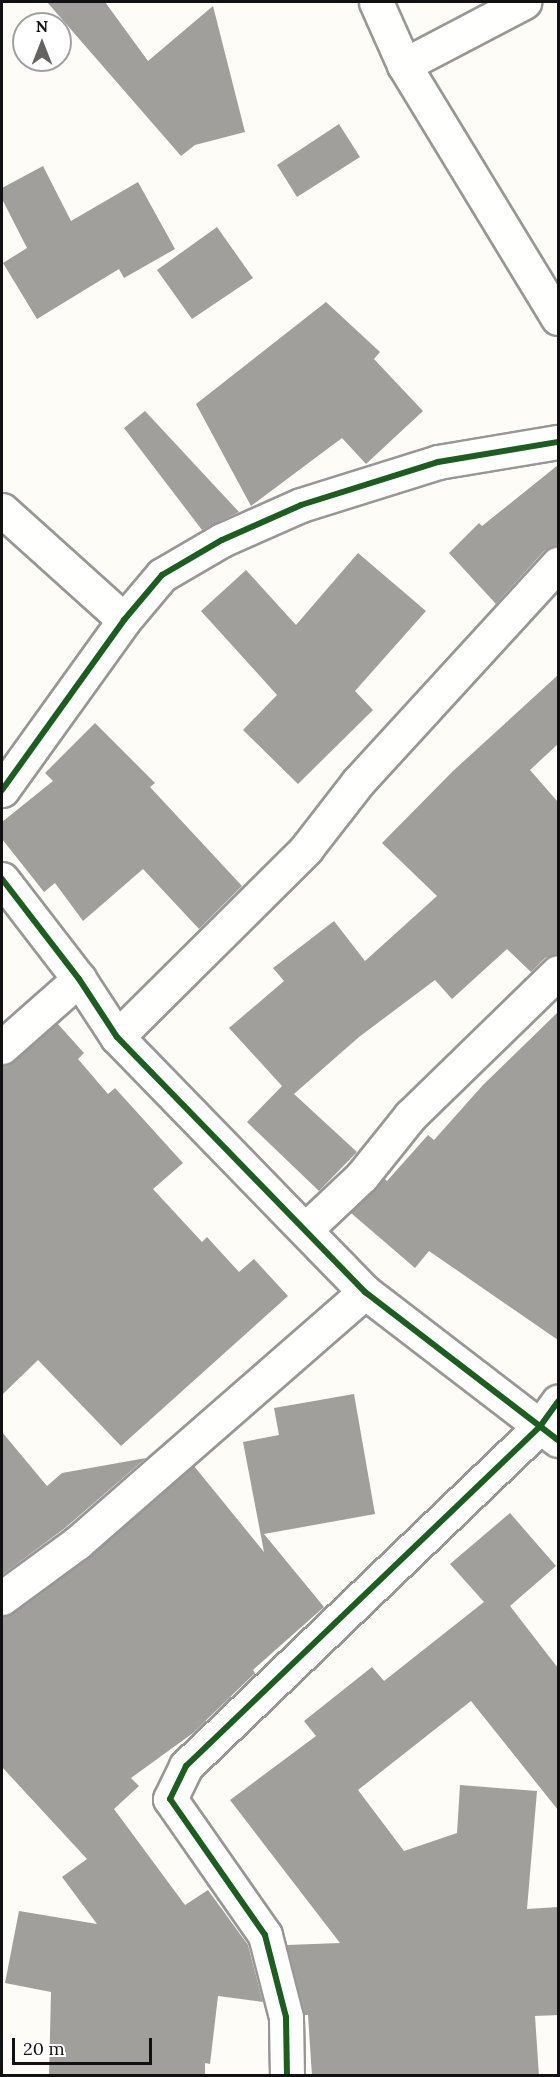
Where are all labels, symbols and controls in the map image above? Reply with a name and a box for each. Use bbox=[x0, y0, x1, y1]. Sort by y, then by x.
north arrow bbox=[12, 12, 72, 72]
text: N bbox=[36, 16, 48, 36]
scale bar bbox=[15, 2026, 154, 2064]
text: 20 m bbox=[23, 2037, 65, 2060]

